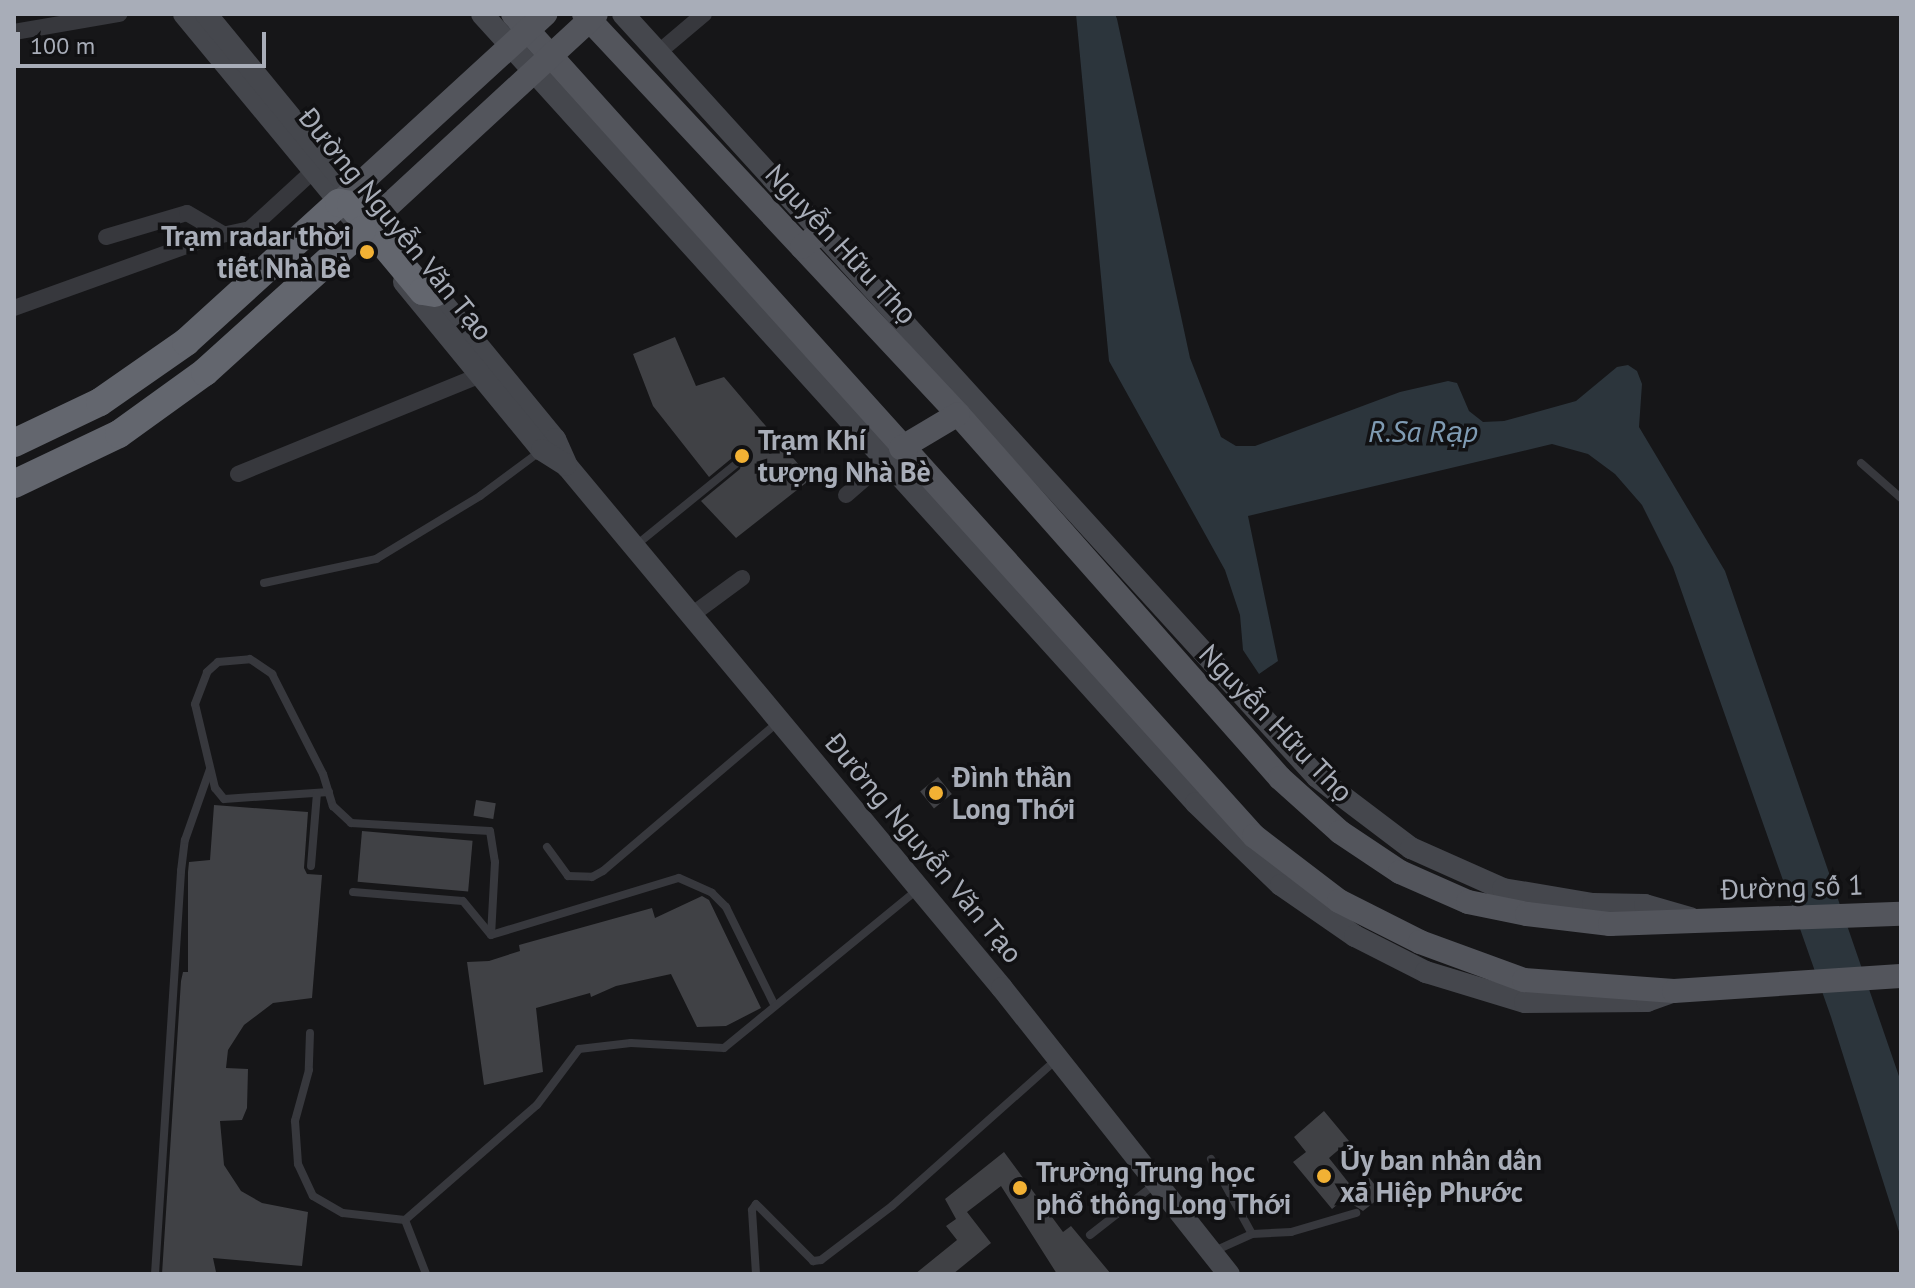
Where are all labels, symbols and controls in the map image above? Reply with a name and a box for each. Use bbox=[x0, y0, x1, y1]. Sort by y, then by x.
scale bar bbox=[20, 16, 270, 66]
text: 100 m bbox=[30, 30, 95, 61]
street label: Đường Nguyễn Văn Tạo bbox=[291, 100, 501, 348]
street label: Nguyễn Hữu Thọ bbox=[758, 157, 924, 331]
place label: Trạm radar thời tiết Nhà Bè bbox=[161, 219, 351, 285]
marker: Trạm radar thời tiết Nhà Bè bbox=[358, 243, 376, 261]
water label: R.Sa Rạp bbox=[1368, 413, 1478, 449]
place label: Trạm Khí tượng Nhà Bè bbox=[758, 423, 931, 489]
marker: Trạm Khí tượng Nhà Bè bbox=[733, 447, 751, 465]
street label: Nguyễn Hữu Thọ bbox=[1192, 637, 1360, 809]
street label: Đường Nguyễn Văn Tạo bbox=[818, 726, 1030, 970]
place label: Đình thần Long Thới bbox=[952, 760, 1076, 826]
marker: Đình thần Long Thới bbox=[927, 784, 945, 802]
street label: Đường số 1 bbox=[1720, 868, 1864, 906]
place label: Ủy ban nhân dân xã Hiệp Phước bbox=[1340, 1143, 1543, 1209]
place label: Trường Trung học phổ thông Long Thới bbox=[1036, 1155, 1292, 1221]
marker: Ủy ban nhân dân xã Hiệp Phước bbox=[1315, 1167, 1333, 1185]
marker: Trường Trung học phổ thông Long Thới bbox=[1011, 1179, 1029, 1197]

